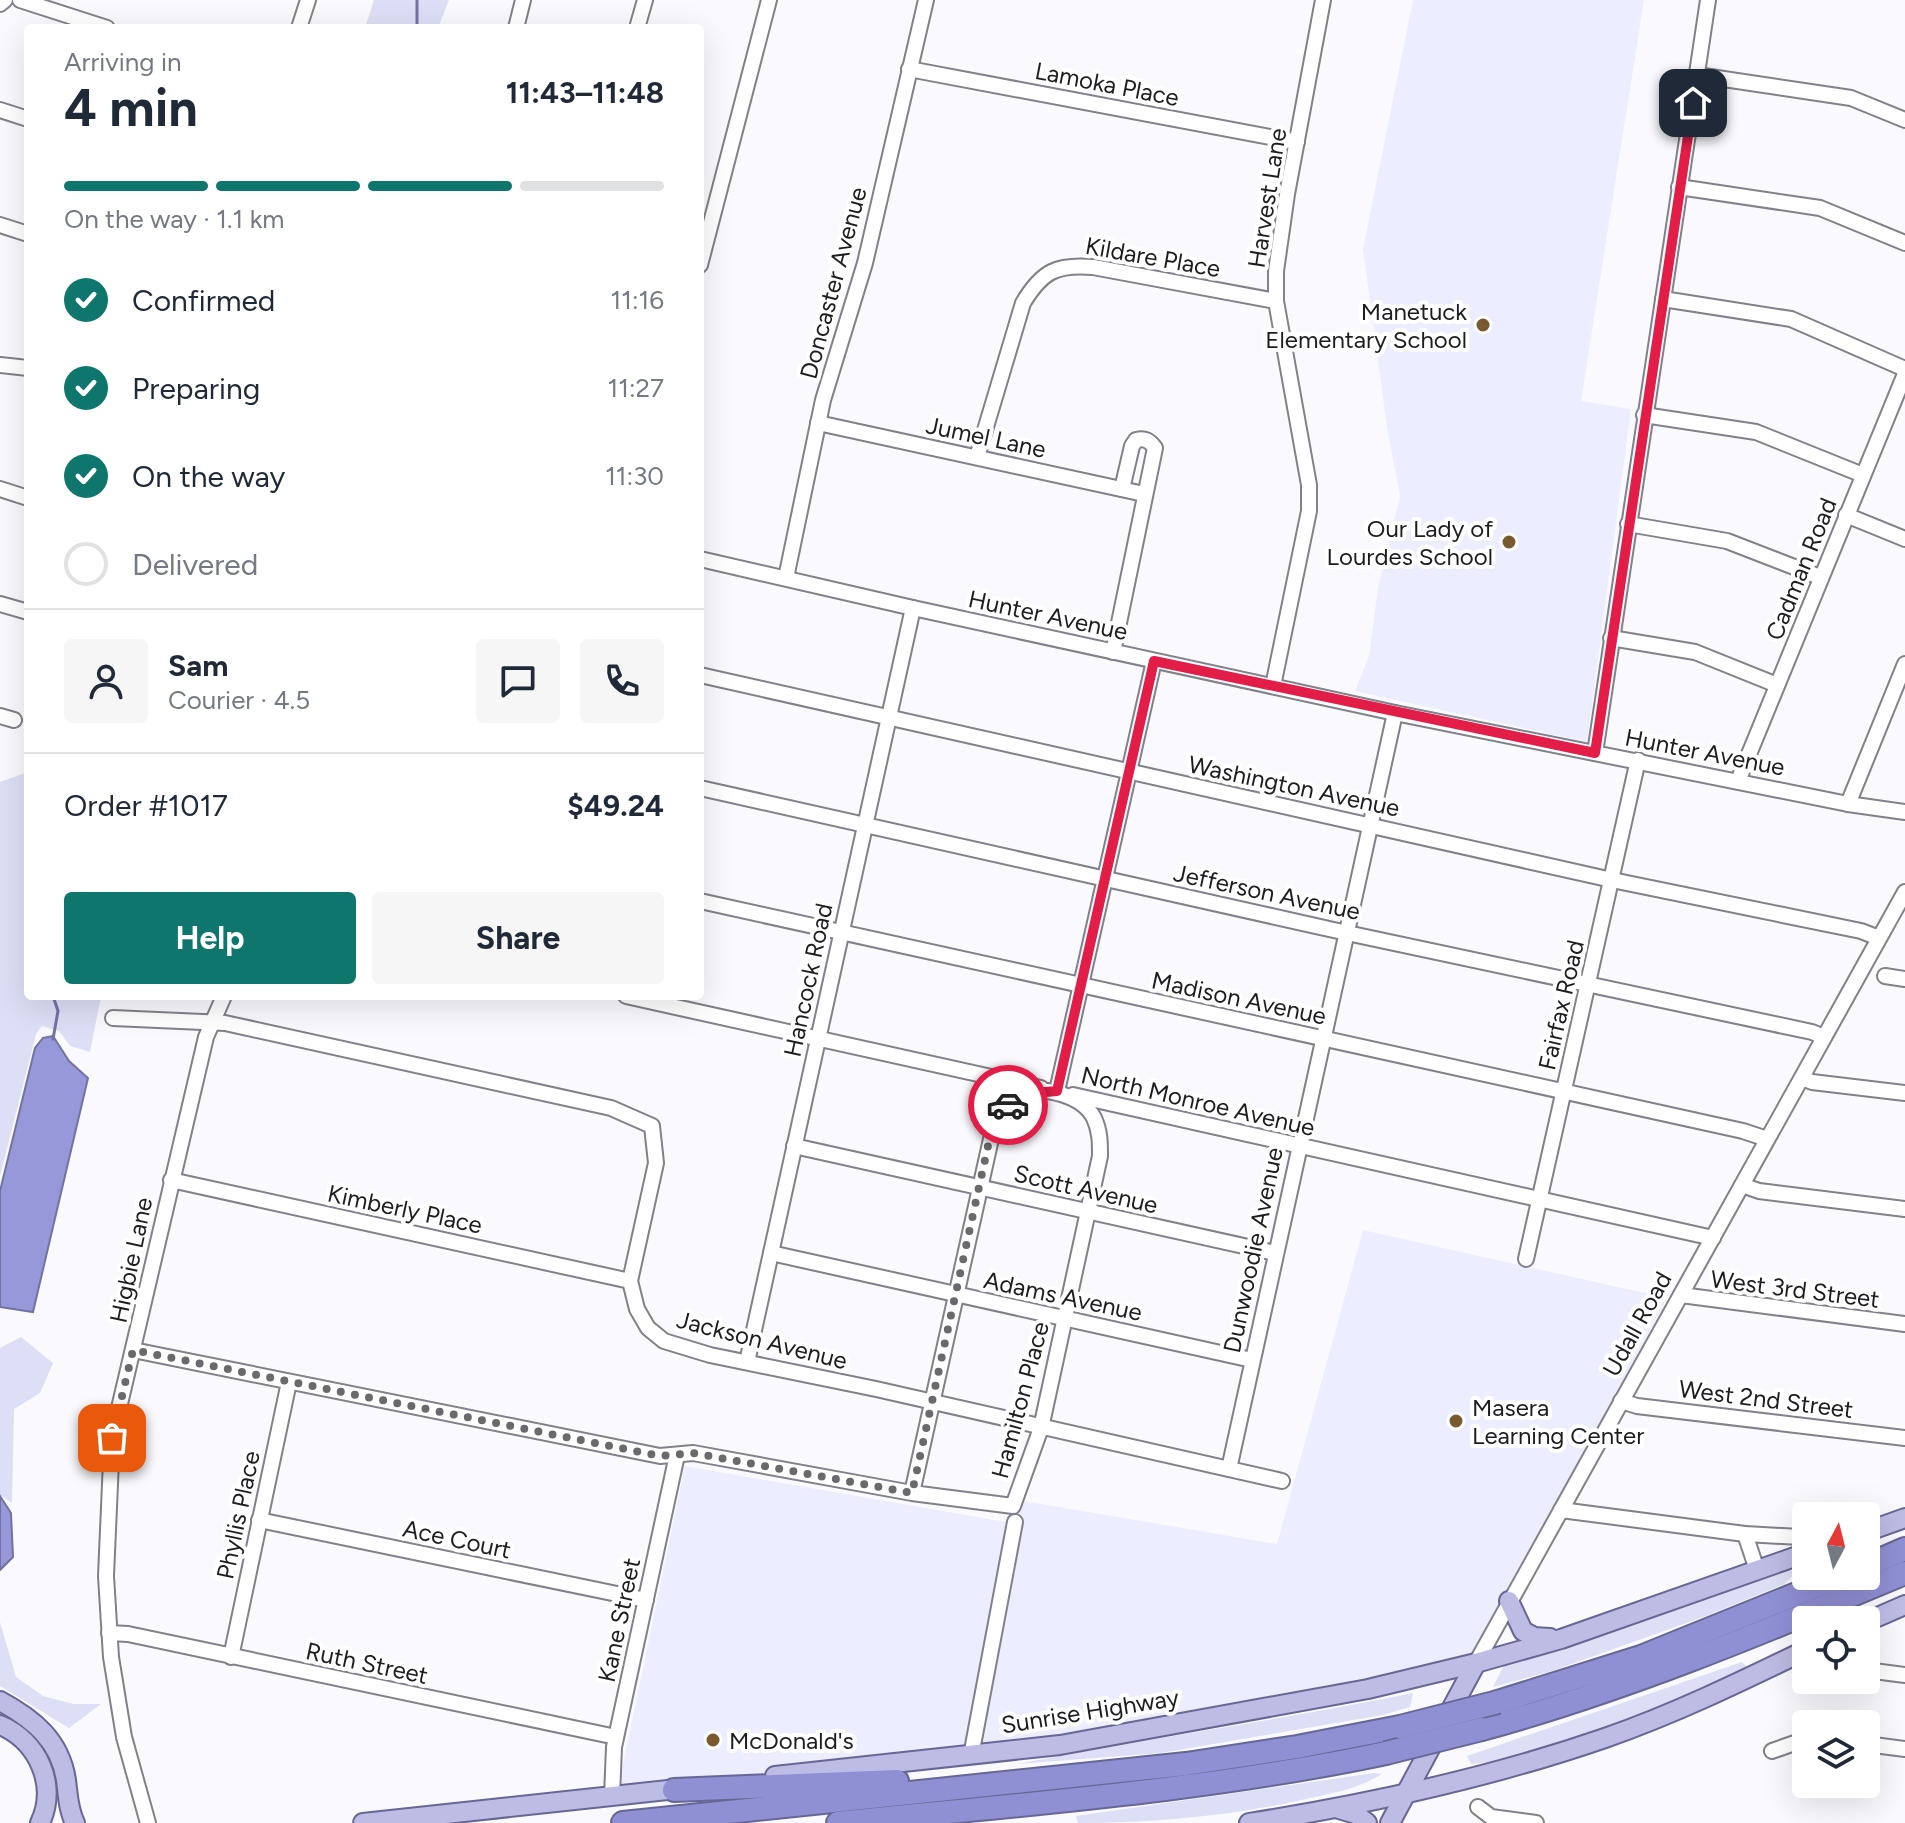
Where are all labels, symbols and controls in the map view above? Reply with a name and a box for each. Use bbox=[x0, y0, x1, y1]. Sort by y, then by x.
text: Arriving in bbox=[64, 46, 182, 78]
street label: Lamoka Place bbox=[1033, 56, 1181, 112]
pin bbox=[1659, 69, 1727, 137]
text: 11:43–11:48 bbox=[506, 74, 664, 111]
text: 4 min bbox=[64, 77, 198, 139]
icon: home bbox=[1671, 81, 1715, 125]
street label: Harvest Lane bbox=[1242, 126, 1292, 270]
street label: Doncaster Avenue bbox=[793, 184, 873, 382]
text: On the way · 1.1 km bbox=[64, 203, 284, 235]
street label: Kildare Place bbox=[1083, 231, 1223, 283]
icon: check bbox=[64, 278, 108, 322]
text: Confirmed bbox=[132, 282, 275, 319]
text: 11:16 bbox=[610, 284, 664, 316]
place label: Manetuck Elementary School bbox=[1265, 297, 1467, 354]
marker: Manetuck Elementary School bbox=[1474, 316, 1492, 334]
icon: check bbox=[64, 366, 108, 410]
text: Preparing bbox=[132, 370, 260, 407]
text: 11:27 bbox=[607, 372, 664, 404]
street label: Jumel Lane bbox=[923, 410, 1049, 464]
icon: check bbox=[64, 454, 108, 498]
text: On the way bbox=[132, 458, 285, 495]
text: 11:30 bbox=[605, 460, 664, 492]
street label: Cadman Road bbox=[1759, 494, 1843, 644]
place label: Our Lady of Lourdes School bbox=[1327, 514, 1493, 571]
marker: Our Lady of Lourdes School bbox=[1500, 533, 1518, 551]
text: Delivered bbox=[132, 546, 258, 583]
street label: Hunter Avenue bbox=[966, 584, 1130, 646]
button: person bbox=[64, 639, 148, 723]
button: chat bbox=[476, 639, 560, 723]
button: phone bbox=[580, 639, 664, 723]
text: Sam bbox=[168, 647, 228, 684]
text: Courier · 4.5 bbox=[168, 684, 310, 716]
street label: Hunter Avenue bbox=[1623, 722, 1787, 782]
street label: Washington Avenue bbox=[1186, 749, 1402, 823]
text: Order #1017 bbox=[64, 787, 228, 824]
text: $49.24 bbox=[567, 787, 664, 824]
street label: Jefferson Avenue bbox=[1171, 858, 1363, 926]
button: Help bbox=[64, 892, 356, 984]
button: Share bbox=[372, 892, 664, 984]
street label: Hancock Road bbox=[778, 901, 838, 1059]
street label: Fairfax Road bbox=[1532, 937, 1590, 1073]
street label: Madison Avenue bbox=[1149, 965, 1329, 1031]
street label: North Monroe Avenue bbox=[1078, 1060, 1318, 1142]
courier bbox=[968, 1065, 1048, 1145]
icon: car bbox=[986, 1083, 1030, 1127]
street label: Dunwoodie Avenue bbox=[1217, 1145, 1289, 1355]
street label: Scott Avenue bbox=[1011, 1158, 1161, 1220]
street label: Kimberly Place bbox=[325, 1178, 485, 1240]
street label: Higbie Lane bbox=[104, 1195, 158, 1325]
street label: West 3rd Street bbox=[1709, 1264, 1881, 1314]
street label: Adams Avenue bbox=[981, 1265, 1145, 1327]
street label: Udall Road bbox=[1596, 1267, 1678, 1381]
street label: Jackson Avenue bbox=[674, 1305, 850, 1375]
street label: Hamilton Place bbox=[985, 1318, 1055, 1482]
street label: West 2nd Street bbox=[1677, 1374, 1855, 1424]
place label: Masera Learning Center bbox=[1472, 1393, 1644, 1450]
pin bbox=[78, 1404, 146, 1472]
marker: Masera Learning Center bbox=[1447, 1412, 1465, 1430]
icon: bag bbox=[90, 1416, 134, 1460]
street label: Phyllis Place bbox=[210, 1448, 266, 1582]
north arrow bbox=[1792, 1502, 1880, 1590]
map controls bbox=[1792, 1502, 1880, 1798]
street label: Ace Court bbox=[400, 1513, 514, 1565]
street label: Kane Street bbox=[592, 1555, 646, 1685]
button: locate bbox=[1792, 1606, 1880, 1694]
street label: Ruth Street bbox=[303, 1636, 431, 1690]
street label: Sunrise Highway bbox=[999, 1683, 1181, 1739]
button: layers bbox=[1792, 1710, 1880, 1798]
place label: McDonald's bbox=[729, 1726, 854, 1755]
marker: McDonald's bbox=[704, 1731, 722, 1749]

